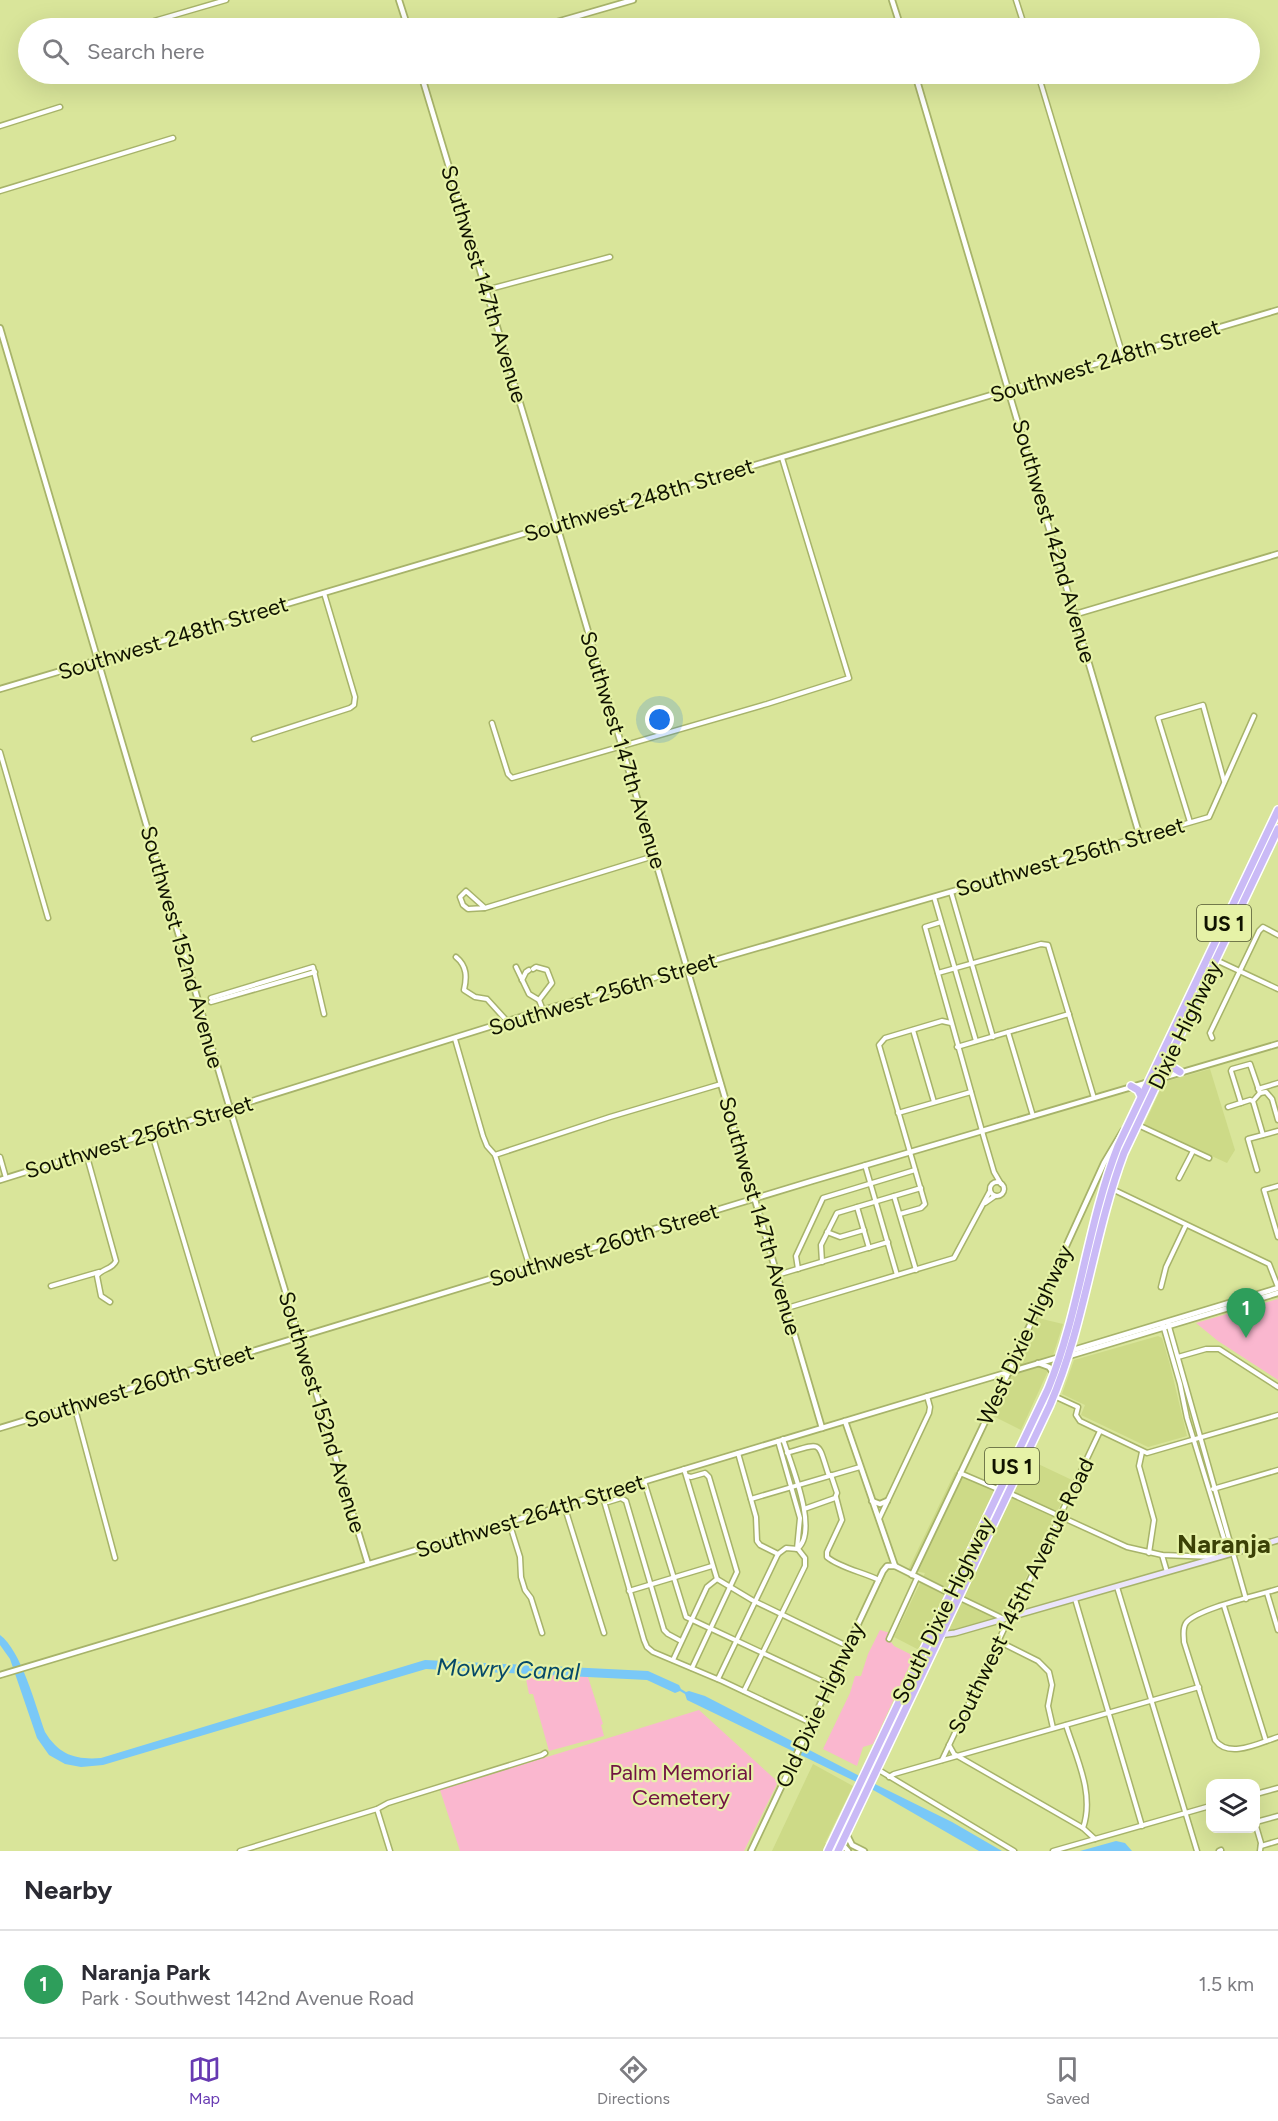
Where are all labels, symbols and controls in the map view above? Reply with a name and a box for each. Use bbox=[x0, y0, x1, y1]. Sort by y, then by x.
search box bbox=[18, 18, 1260, 84]
icon: search bbox=[39, 35, 72, 68]
text: Search here bbox=[87, 38, 205, 65]
street label: Southwest 147th Avenue bbox=[435, 162, 533, 406]
street label: Southwest 248th Street bbox=[987, 313, 1223, 409]
street label: Southwest 142nd Avenue bbox=[1006, 416, 1102, 666]
street label: Southwest 248th Street bbox=[521, 452, 757, 548]
street label: Southwest 248th Street bbox=[55, 590, 291, 686]
street label: Southwest 147th Avenue bbox=[574, 628, 672, 872]
your location bbox=[645, 705, 674, 734]
street label: Southwest 256th Street bbox=[952, 811, 1188, 903]
street label: Southwest 152nd Avenue bbox=[134, 823, 230, 1071]
road number: US 1 bbox=[1197, 905, 1251, 941]
street label: Southwest 256th Street bbox=[486, 946, 720, 1042]
street label: Dixie Highway bbox=[1142, 956, 1228, 1094]
street label: Southwest 256th Street bbox=[22, 1089, 256, 1185]
street label: Southwest 147th Avenue bbox=[713, 1094, 807, 1338]
street label: Southwest 260th Street bbox=[486, 1197, 722, 1293]
street label: West Dixie Highway bbox=[971, 1240, 1079, 1429]
street label: Southwest 152nd Avenue bbox=[272, 1288, 372, 1536]
pin: 1 bbox=[1226, 1288, 1266, 1338]
street label: Southwest 260th Street bbox=[21, 1338, 257, 1434]
road number: US 1 bbox=[985, 1448, 1039, 1484]
street label: Southwest 145th Avenue Road bbox=[942, 1454, 1100, 1738]
street label: Southwest 264th Street bbox=[412, 1468, 648, 1564]
street label: South Dixie Highway bbox=[886, 1512, 1000, 1708]
district label: Naranja bbox=[1177, 1528, 1271, 1560]
street label: Old Dixie Highway bbox=[770, 1617, 870, 1792]
water label: Mowry Canal bbox=[436, 1652, 581, 1686]
park label: Palm Memorial Cemetery bbox=[609, 1759, 753, 1811]
map controls bbox=[1206, 1779, 1260, 1833]
button: layers bbox=[1206, 1779, 1260, 1833]
text: Nearby bbox=[24, 1874, 112, 1906]
text: Naranja Park bbox=[81, 1959, 211, 1986]
text: 1 bbox=[39, 1972, 48, 1996]
text: 1.5 km bbox=[1198, 1972, 1254, 1996]
text: Park · Southwest 142nd Avenue Road bbox=[81, 1986, 414, 2010]
tab: Map bbox=[188, 2053, 221, 2108]
tab: Directions bbox=[597, 2053, 670, 2108]
tab: Saved bbox=[1046, 2053, 1090, 2108]

